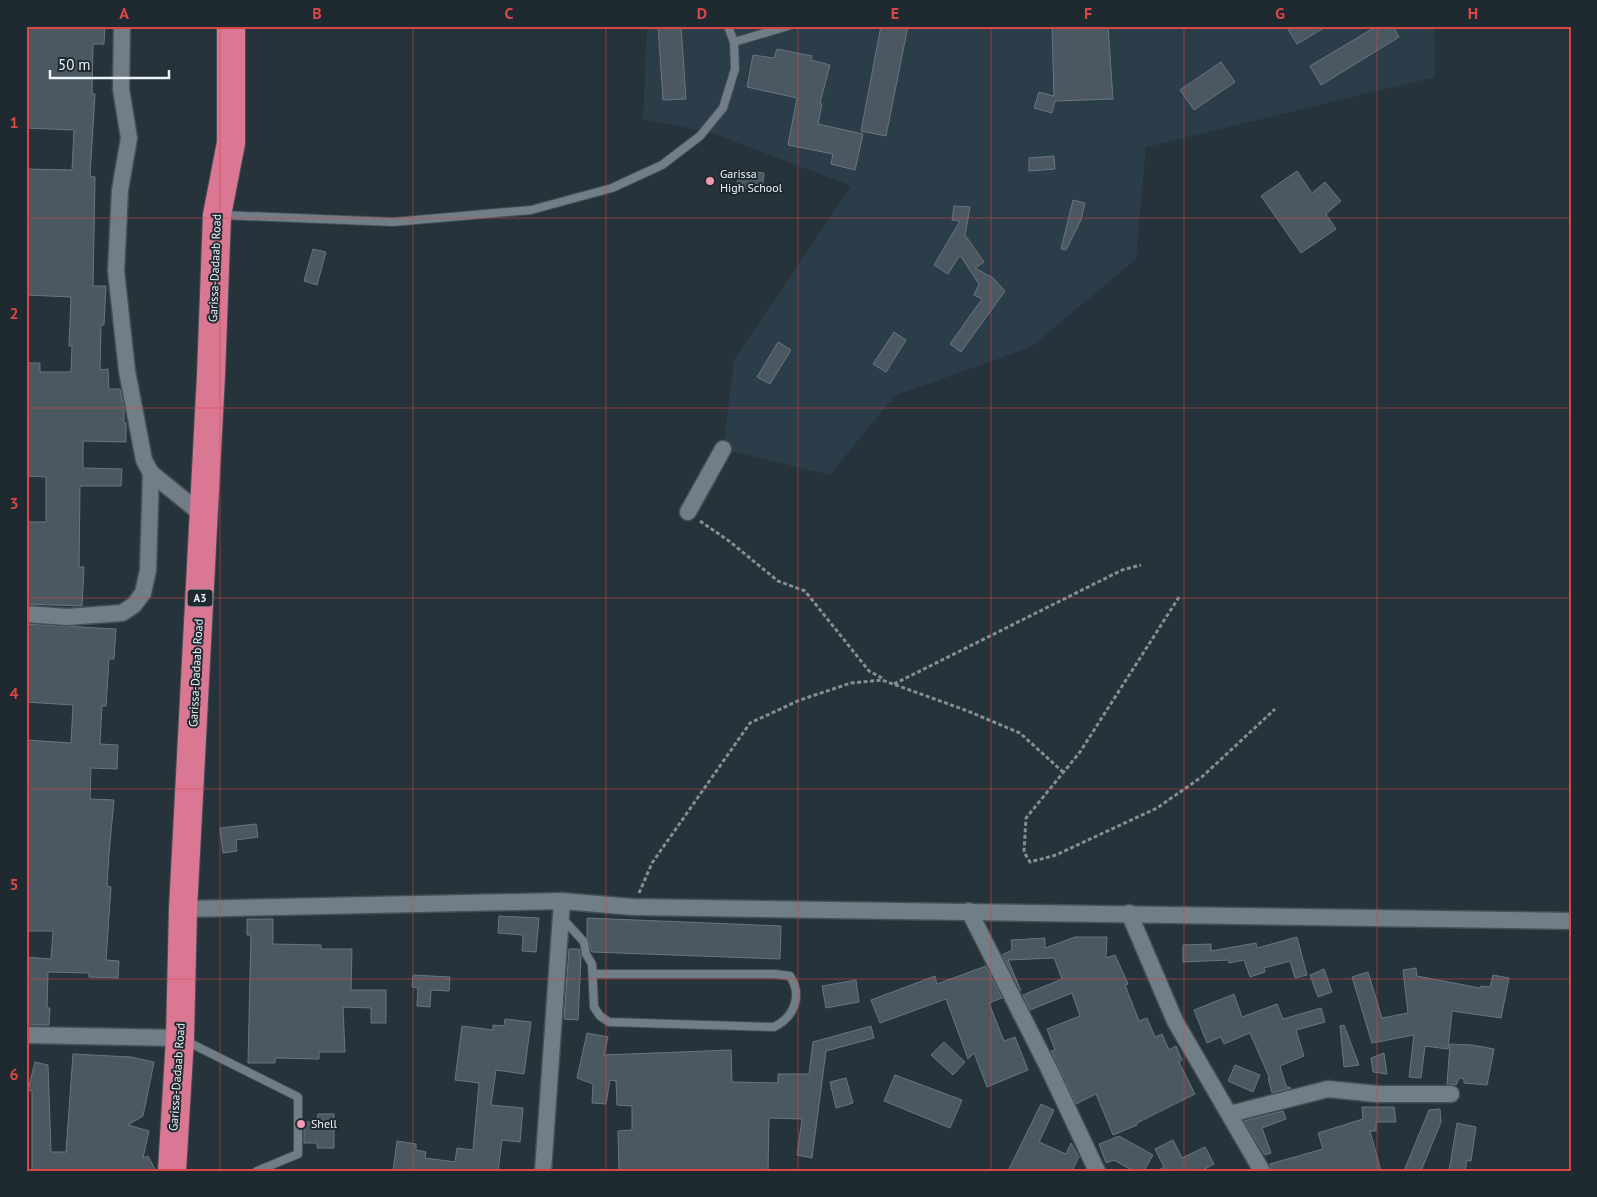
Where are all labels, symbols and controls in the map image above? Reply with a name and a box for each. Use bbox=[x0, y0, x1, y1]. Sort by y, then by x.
text: A bbox=[119, 3, 129, 23]
text: B bbox=[312, 3, 322, 23]
text: C bbox=[505, 3, 514, 23]
text: D bbox=[697, 3, 707, 23]
text: E bbox=[891, 3, 899, 23]
text: F bbox=[1084, 3, 1092, 23]
text: G bbox=[1275, 3, 1285, 23]
text: H bbox=[1468, 3, 1478, 23]
scale bar bbox=[50, 48, 169, 80]
text: 50 m bbox=[58, 55, 91, 74]
text: 1 bbox=[9, 112, 19, 132]
place label: Garissa High School bbox=[720, 166, 783, 195]
marker: Garissa High School bbox=[704, 175, 716, 187]
street label: Garissa-Dadaab Road bbox=[205, 214, 224, 322]
text: 2 bbox=[9, 303, 19, 323]
text: 3 bbox=[9, 493, 19, 513]
road number: A3 bbox=[188, 590, 212, 606]
street label: Garissa-Dadaab Road bbox=[185, 619, 206, 727]
text: 4 bbox=[9, 683, 19, 703]
text: 5 bbox=[9, 874, 19, 894]
street label: Garissa-Dadaab Road bbox=[165, 1022, 188, 1131]
text: 6 bbox=[9, 1064, 19, 1084]
place label: Shell bbox=[311, 1116, 338, 1131]
marker: Shell bbox=[295, 1118, 307, 1130]

